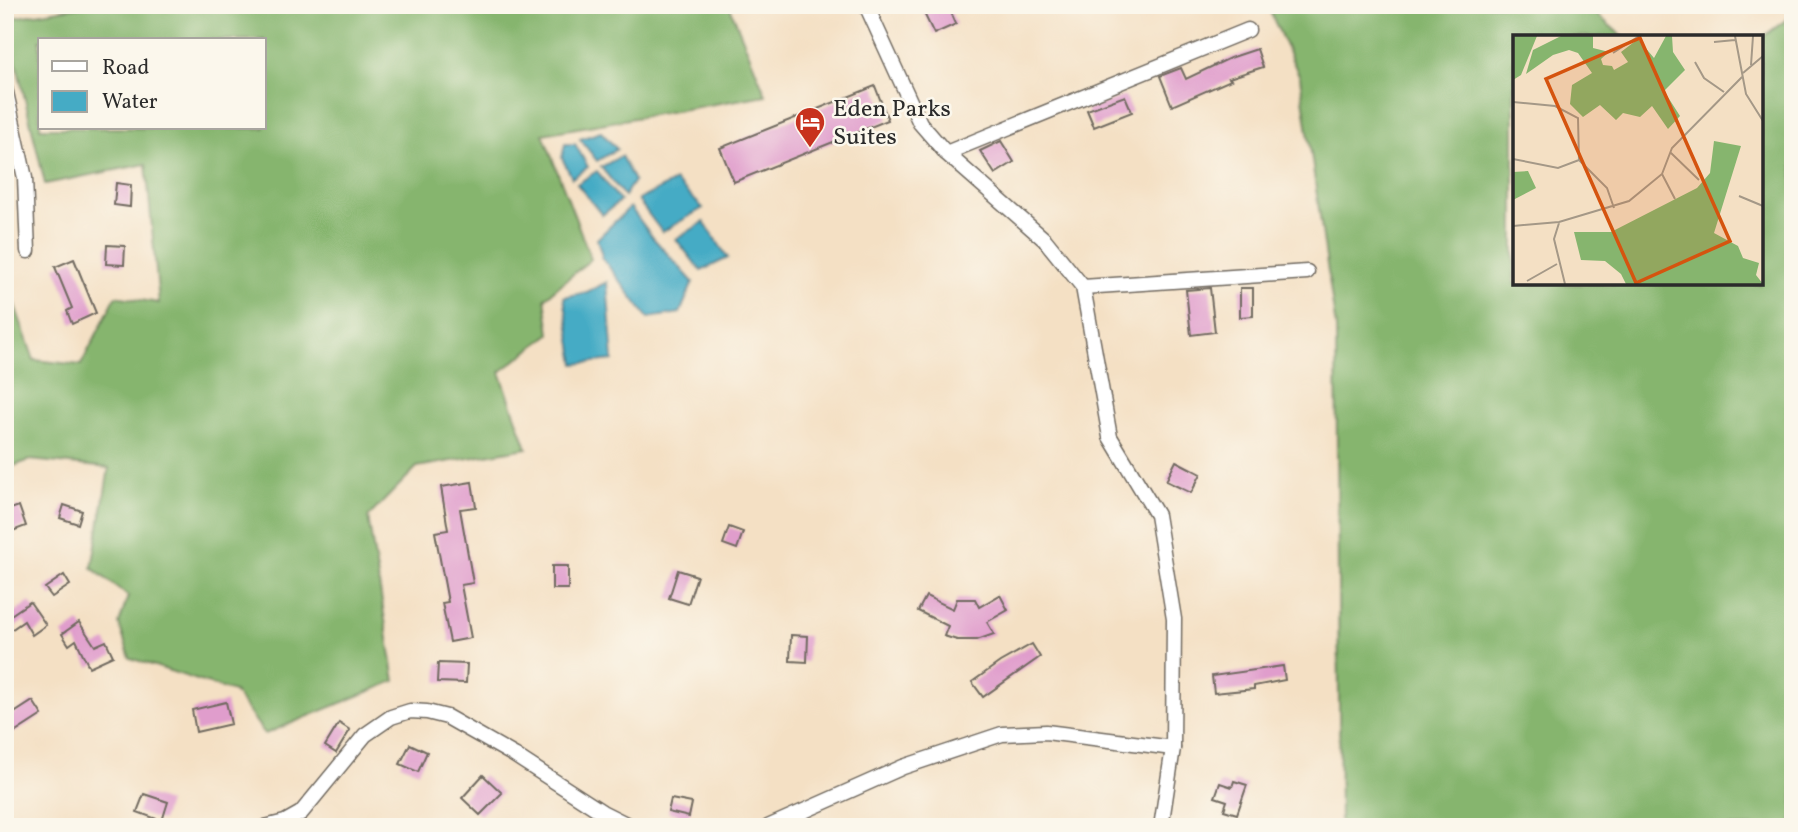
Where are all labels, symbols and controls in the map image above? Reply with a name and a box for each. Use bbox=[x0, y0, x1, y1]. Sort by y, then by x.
inset map bbox=[1513, 35, 1763, 285]
legend bbox=[38, 38, 266, 130]
text: Road bbox=[102, 54, 149, 83]
text: Water bbox=[102, 88, 158, 117]
place label: Eden Parks Suites bbox=[833, 93, 951, 155]
hotel icon: Eden Parks Suites bbox=[793, 105, 827, 149]

